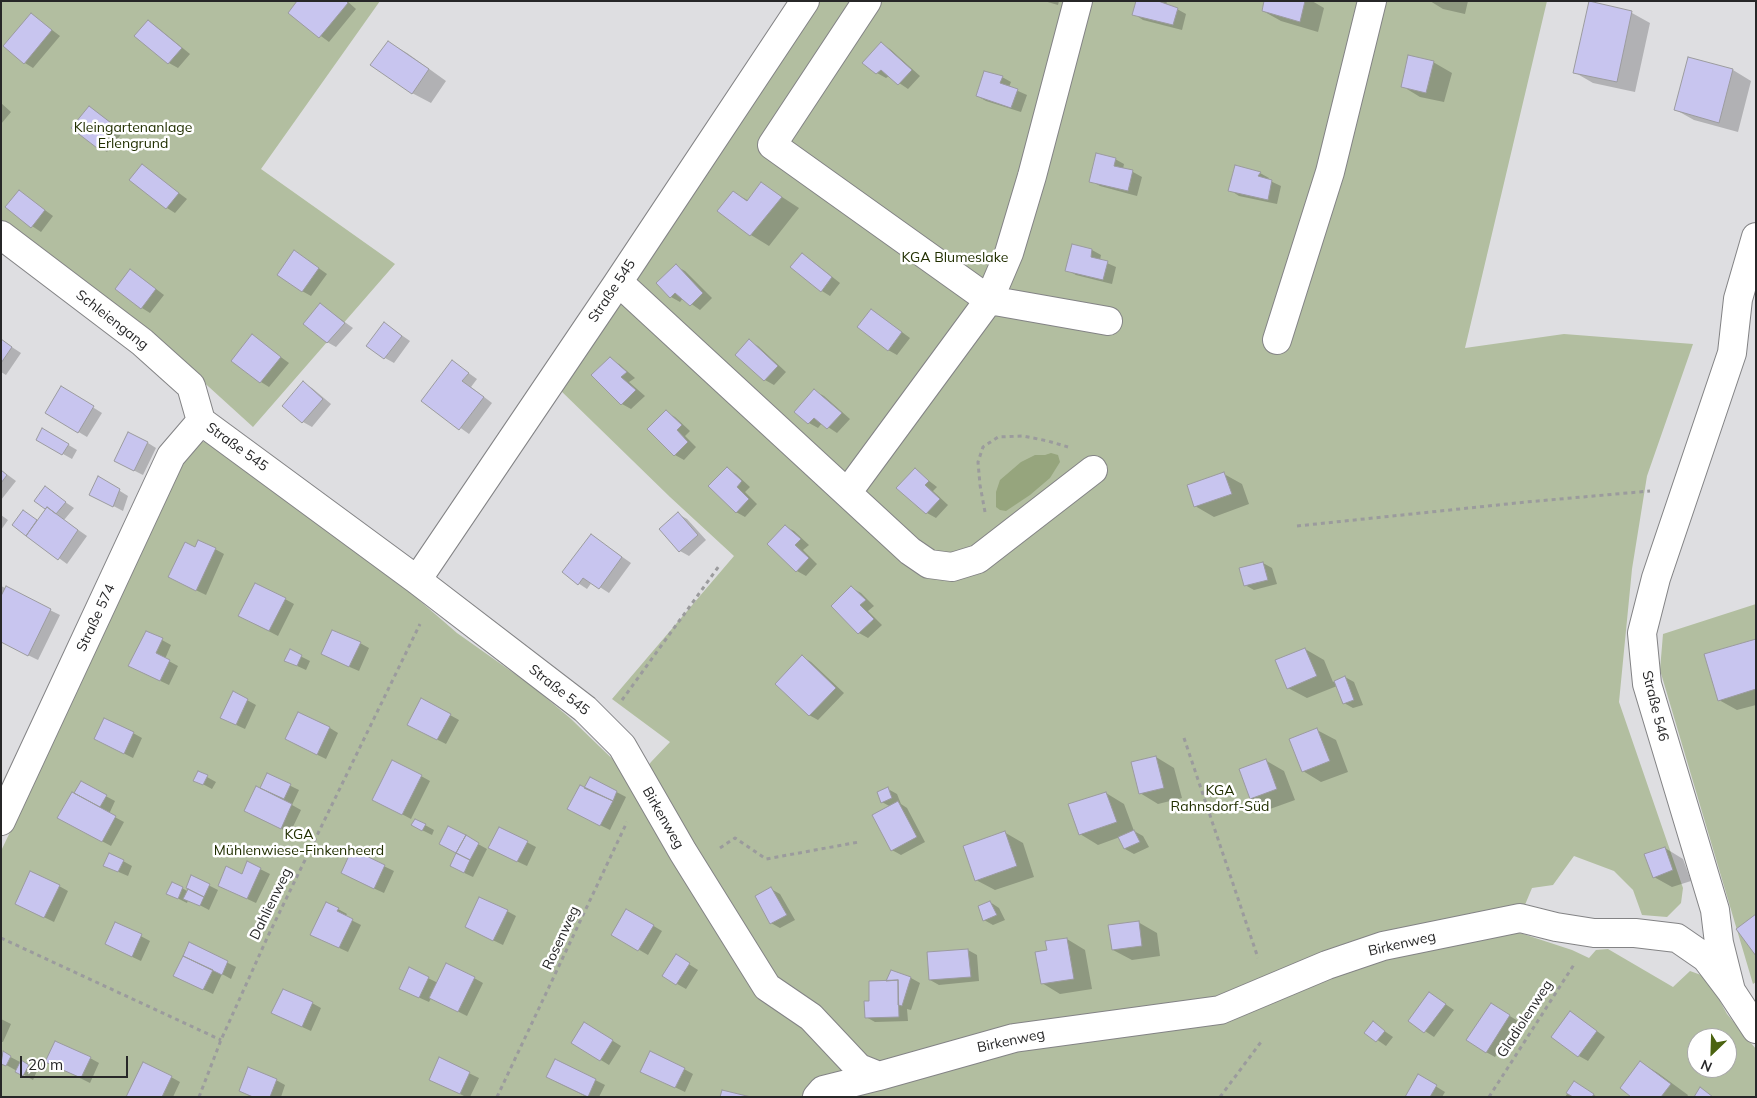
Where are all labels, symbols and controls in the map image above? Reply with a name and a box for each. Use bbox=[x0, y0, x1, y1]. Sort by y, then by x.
park label: Kleingartenanlage Erlengrund bbox=[74, 120, 192, 152]
park label: KGA Blumeslake bbox=[902, 250, 1008, 266]
street label: Straße 545 bbox=[585, 256, 639, 326]
street label: Schleiengang bbox=[72, 286, 152, 354]
street label: Straße 545 bbox=[203, 419, 271, 475]
street label: Straße 574 bbox=[73, 582, 119, 654]
street label: Straße 545 bbox=[525, 661, 593, 719]
street label: Straße 546 bbox=[1638, 669, 1672, 743]
park label: KGA Rahnsdorf-Süd bbox=[1171, 783, 1269, 816]
street label: Birkenweg bbox=[639, 784, 687, 852]
park label: KGA Mühlenwiese-Finkenheerd bbox=[214, 827, 384, 860]
street label: Dahlienweg bbox=[246, 865, 296, 943]
street label: Rosenweg bbox=[539, 903, 583, 973]
street label: Birkenweg bbox=[1367, 928, 1437, 960]
street label: Gladiolenweg bbox=[1494, 977, 1556, 1061]
street label: Birkenweg bbox=[976, 1026, 1046, 1056]
north arrow bbox=[1687, 1028, 1737, 1078]
scale bar bbox=[22, 1046, 130, 1078]
text: 20 m bbox=[28, 1055, 63, 1074]
text: N bbox=[1698, 1055, 1715, 1076]

